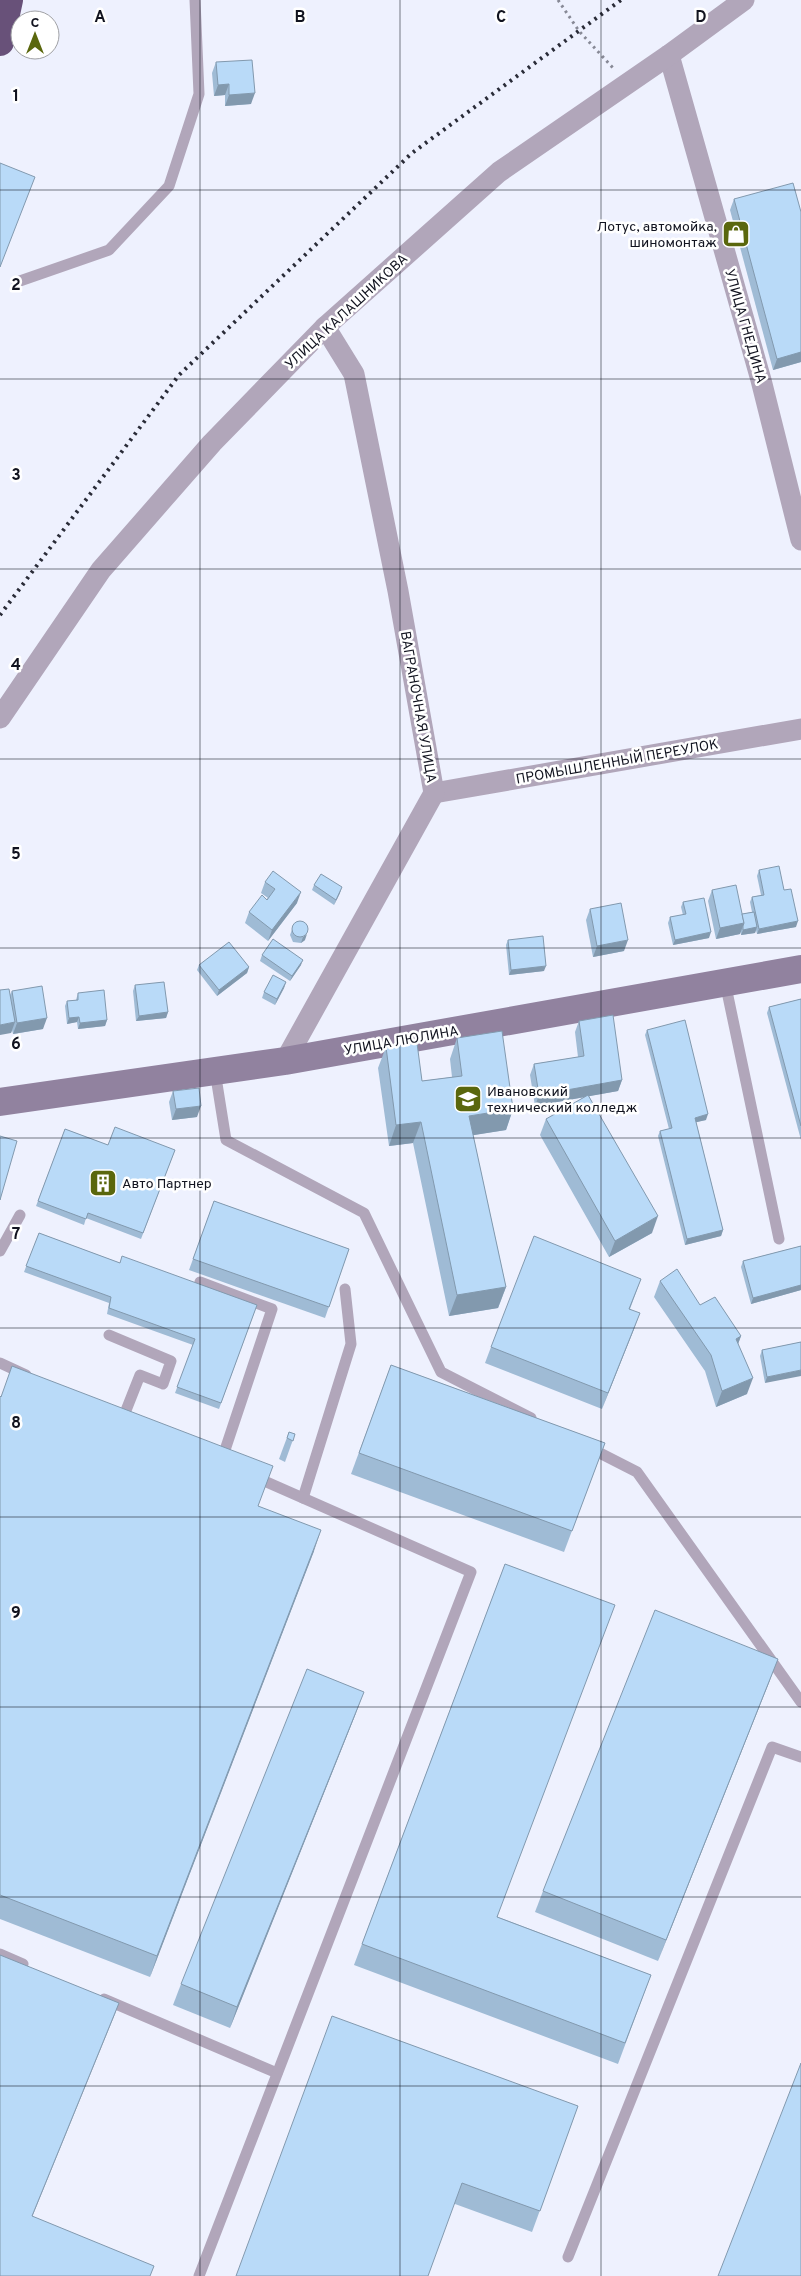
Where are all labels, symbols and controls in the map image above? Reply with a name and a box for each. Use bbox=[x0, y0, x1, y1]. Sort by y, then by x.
text: A bbox=[94, 8, 106, 28]
text: B bbox=[294, 8, 306, 28]
text: C bbox=[496, 8, 506, 28]
text: D bbox=[695, 8, 707, 28]
north arrow bbox=[10, 10, 60, 60]
text: С bbox=[31, 15, 40, 32]
text: 1 bbox=[13, 87, 19, 107]
place label: Лотус, автомойка, шиномонтаж bbox=[596, 219, 717, 252]
shop icon: Лотус, автомойка, шиномонтаж bbox=[721, 219, 751, 249]
street label: УЛИЦА КАЛАШНИКОВА bbox=[282, 251, 412, 373]
street label: УЛИЦА ГНЕДИНА bbox=[720, 267, 769, 386]
text: 2 bbox=[11, 276, 21, 296]
text: 3 bbox=[11, 466, 21, 486]
street label: ВАГРАНОЧНАЯ УЛИЦА bbox=[396, 630, 439, 785]
text: 4 bbox=[11, 656, 21, 676]
street label: ПРОМЫШЛЕННЫЙ ПЕРЕУЛОК bbox=[515, 735, 720, 789]
text: 5 bbox=[11, 845, 21, 865]
street label: УЛИЦА ЛЮЛИНА bbox=[343, 1023, 460, 1060]
text: 6 bbox=[11, 1035, 21, 1055]
school or university icon: Ивановский технический колледж bbox=[453, 1084, 483, 1114]
place label: Ивановский технический колледж bbox=[487, 1084, 638, 1117]
building icon: Авто Партнер bbox=[88, 1168, 118, 1198]
place label: Авто Партнер bbox=[122, 1176, 212, 1193]
text: 7 bbox=[12, 1225, 20, 1245]
text: 8 bbox=[11, 1414, 21, 1434]
text: 9 bbox=[11, 1604, 21, 1624]

